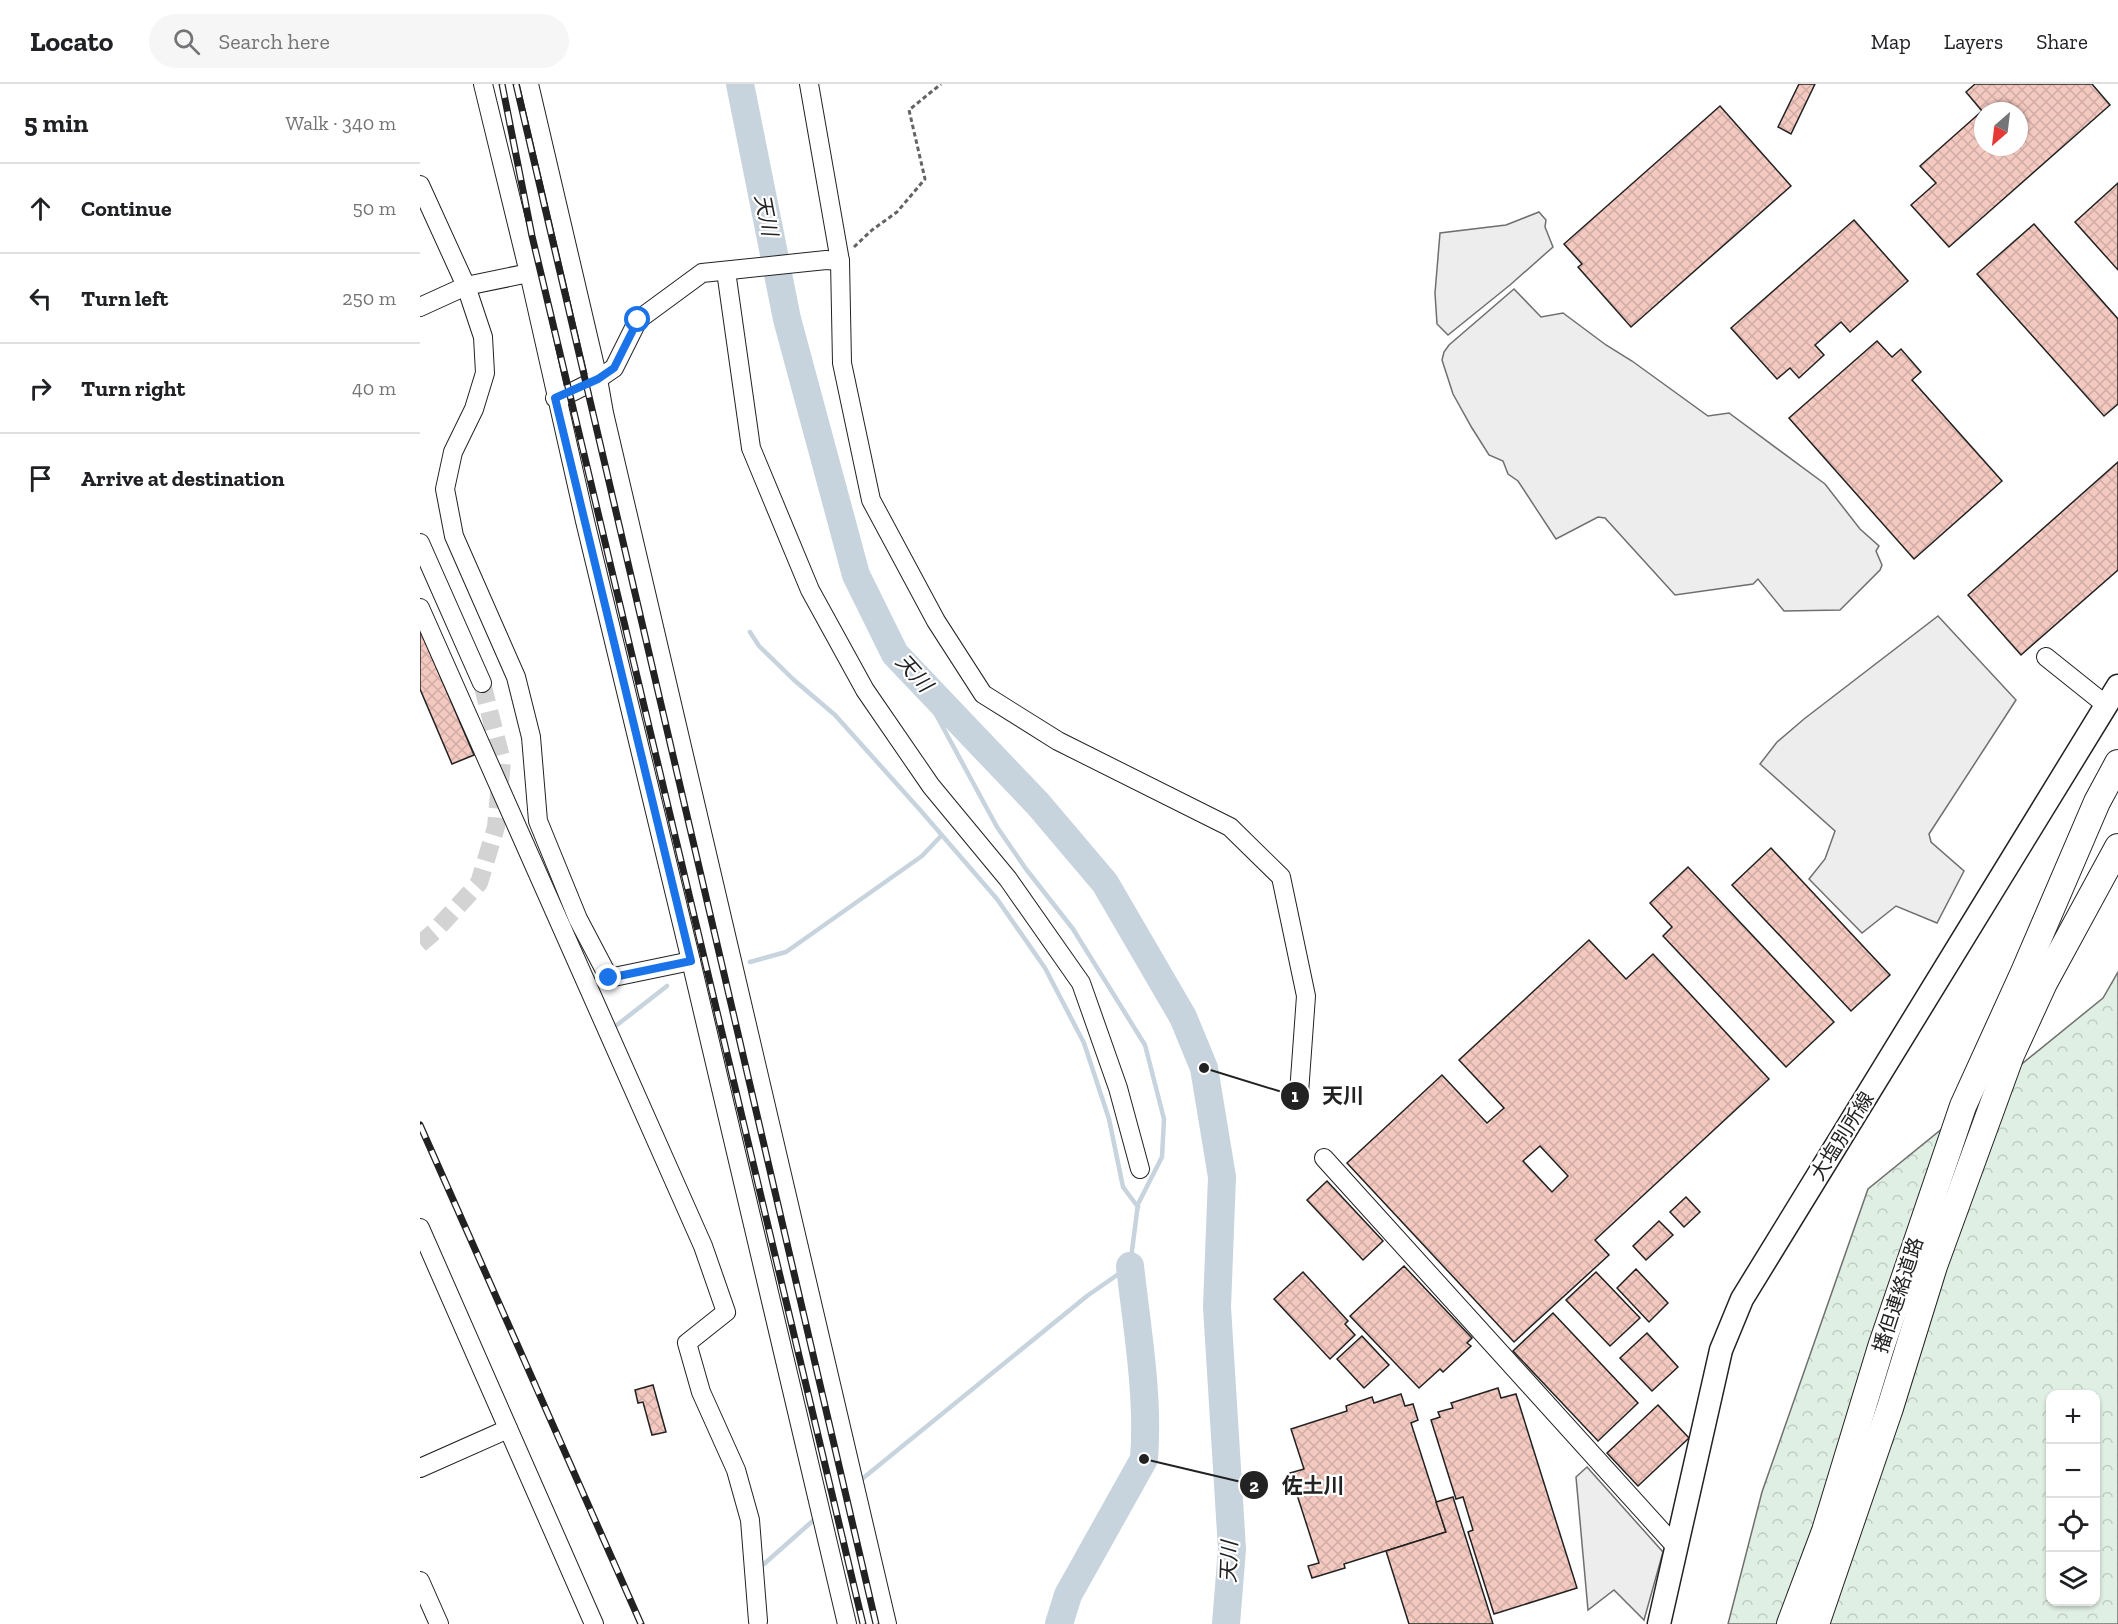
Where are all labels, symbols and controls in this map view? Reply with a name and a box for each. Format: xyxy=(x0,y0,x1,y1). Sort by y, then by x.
search box xyxy=(149,14,569,68)
text: Locato xyxy=(30,25,113,58)
icon: search xyxy=(170,25,203,58)
text: Search here xyxy=(218,28,330,55)
text: Map xyxy=(1871,29,1911,54)
text: Layers xyxy=(1944,29,2003,54)
text: Share xyxy=(2036,29,2088,54)
north arrow xyxy=(1974,102,2028,156)
text: 5 min xyxy=(24,107,88,139)
text: Walk · 340 m xyxy=(285,111,396,135)
icon: ahead xyxy=(24,192,57,225)
water label: 天川 xyxy=(750,192,783,240)
text: Continue xyxy=(81,195,172,222)
text: 50 m xyxy=(352,196,396,220)
icon: left xyxy=(24,282,57,315)
text: Turn left xyxy=(81,285,168,312)
text: 250 m xyxy=(342,286,396,310)
route start xyxy=(624,306,650,332)
icon: right xyxy=(24,372,57,405)
text: Turn right xyxy=(81,375,185,402)
text: 40 m xyxy=(352,376,396,400)
icon: arrive xyxy=(24,462,57,495)
text: Arrive at destination xyxy=(81,465,284,492)
water label: 天川 xyxy=(891,649,939,698)
route end xyxy=(595,964,621,990)
callout: 天川 xyxy=(1280,1076,1376,1115)
text: 天川 xyxy=(1322,1083,1364,1108)
text: 1 xyxy=(1291,1085,1299,1107)
street label: 大塩別所線 xyxy=(1805,1087,1879,1185)
street label: 播但連絡道路 xyxy=(1868,1234,1928,1356)
map controls xyxy=(2046,1390,2100,1606)
button: + xyxy=(2046,1390,2100,1444)
button: − xyxy=(2046,1444,2100,1498)
callout: 佐土川 xyxy=(1239,1466,1356,1505)
text: 佐土川 xyxy=(1282,1473,1345,1498)
text: 2 xyxy=(1249,1475,1259,1497)
button: locate xyxy=(2046,1498,2100,1552)
water label: 天川 xyxy=(1215,1539,1242,1583)
button: layers xyxy=(2046,1552,2100,1606)

